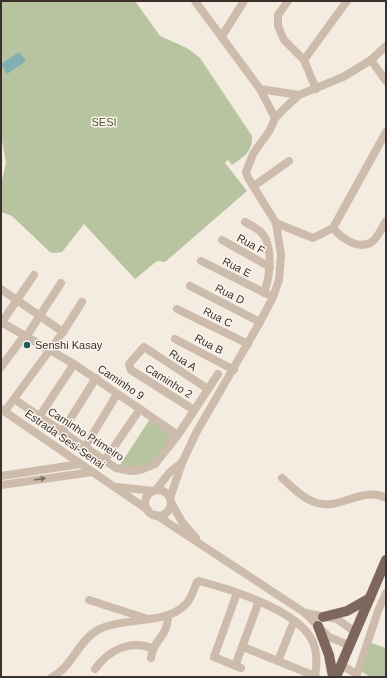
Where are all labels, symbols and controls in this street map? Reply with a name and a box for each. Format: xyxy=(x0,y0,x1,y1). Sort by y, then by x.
park label: SESI xyxy=(91,116,117,128)
street label: Rua F xyxy=(235,231,267,257)
street label: Rua E xyxy=(221,255,253,279)
street label: Rua D xyxy=(213,282,247,306)
street label: Rua C xyxy=(201,305,235,329)
street label: Rua B xyxy=(193,332,225,356)
place label: Senshi Kasay xyxy=(35,339,103,351)
marker: Senshi Kasay xyxy=(22,340,32,350)
street label: Rua A xyxy=(167,347,199,374)
street label: Caminho 9 xyxy=(96,362,146,402)
street label: Caminho 2 xyxy=(143,362,195,400)
street label: Caminho Primeiro xyxy=(46,405,126,463)
street label: Estrada Sesi-Senai xyxy=(23,407,107,471)
one-way arrow xyxy=(33,476,46,482)

